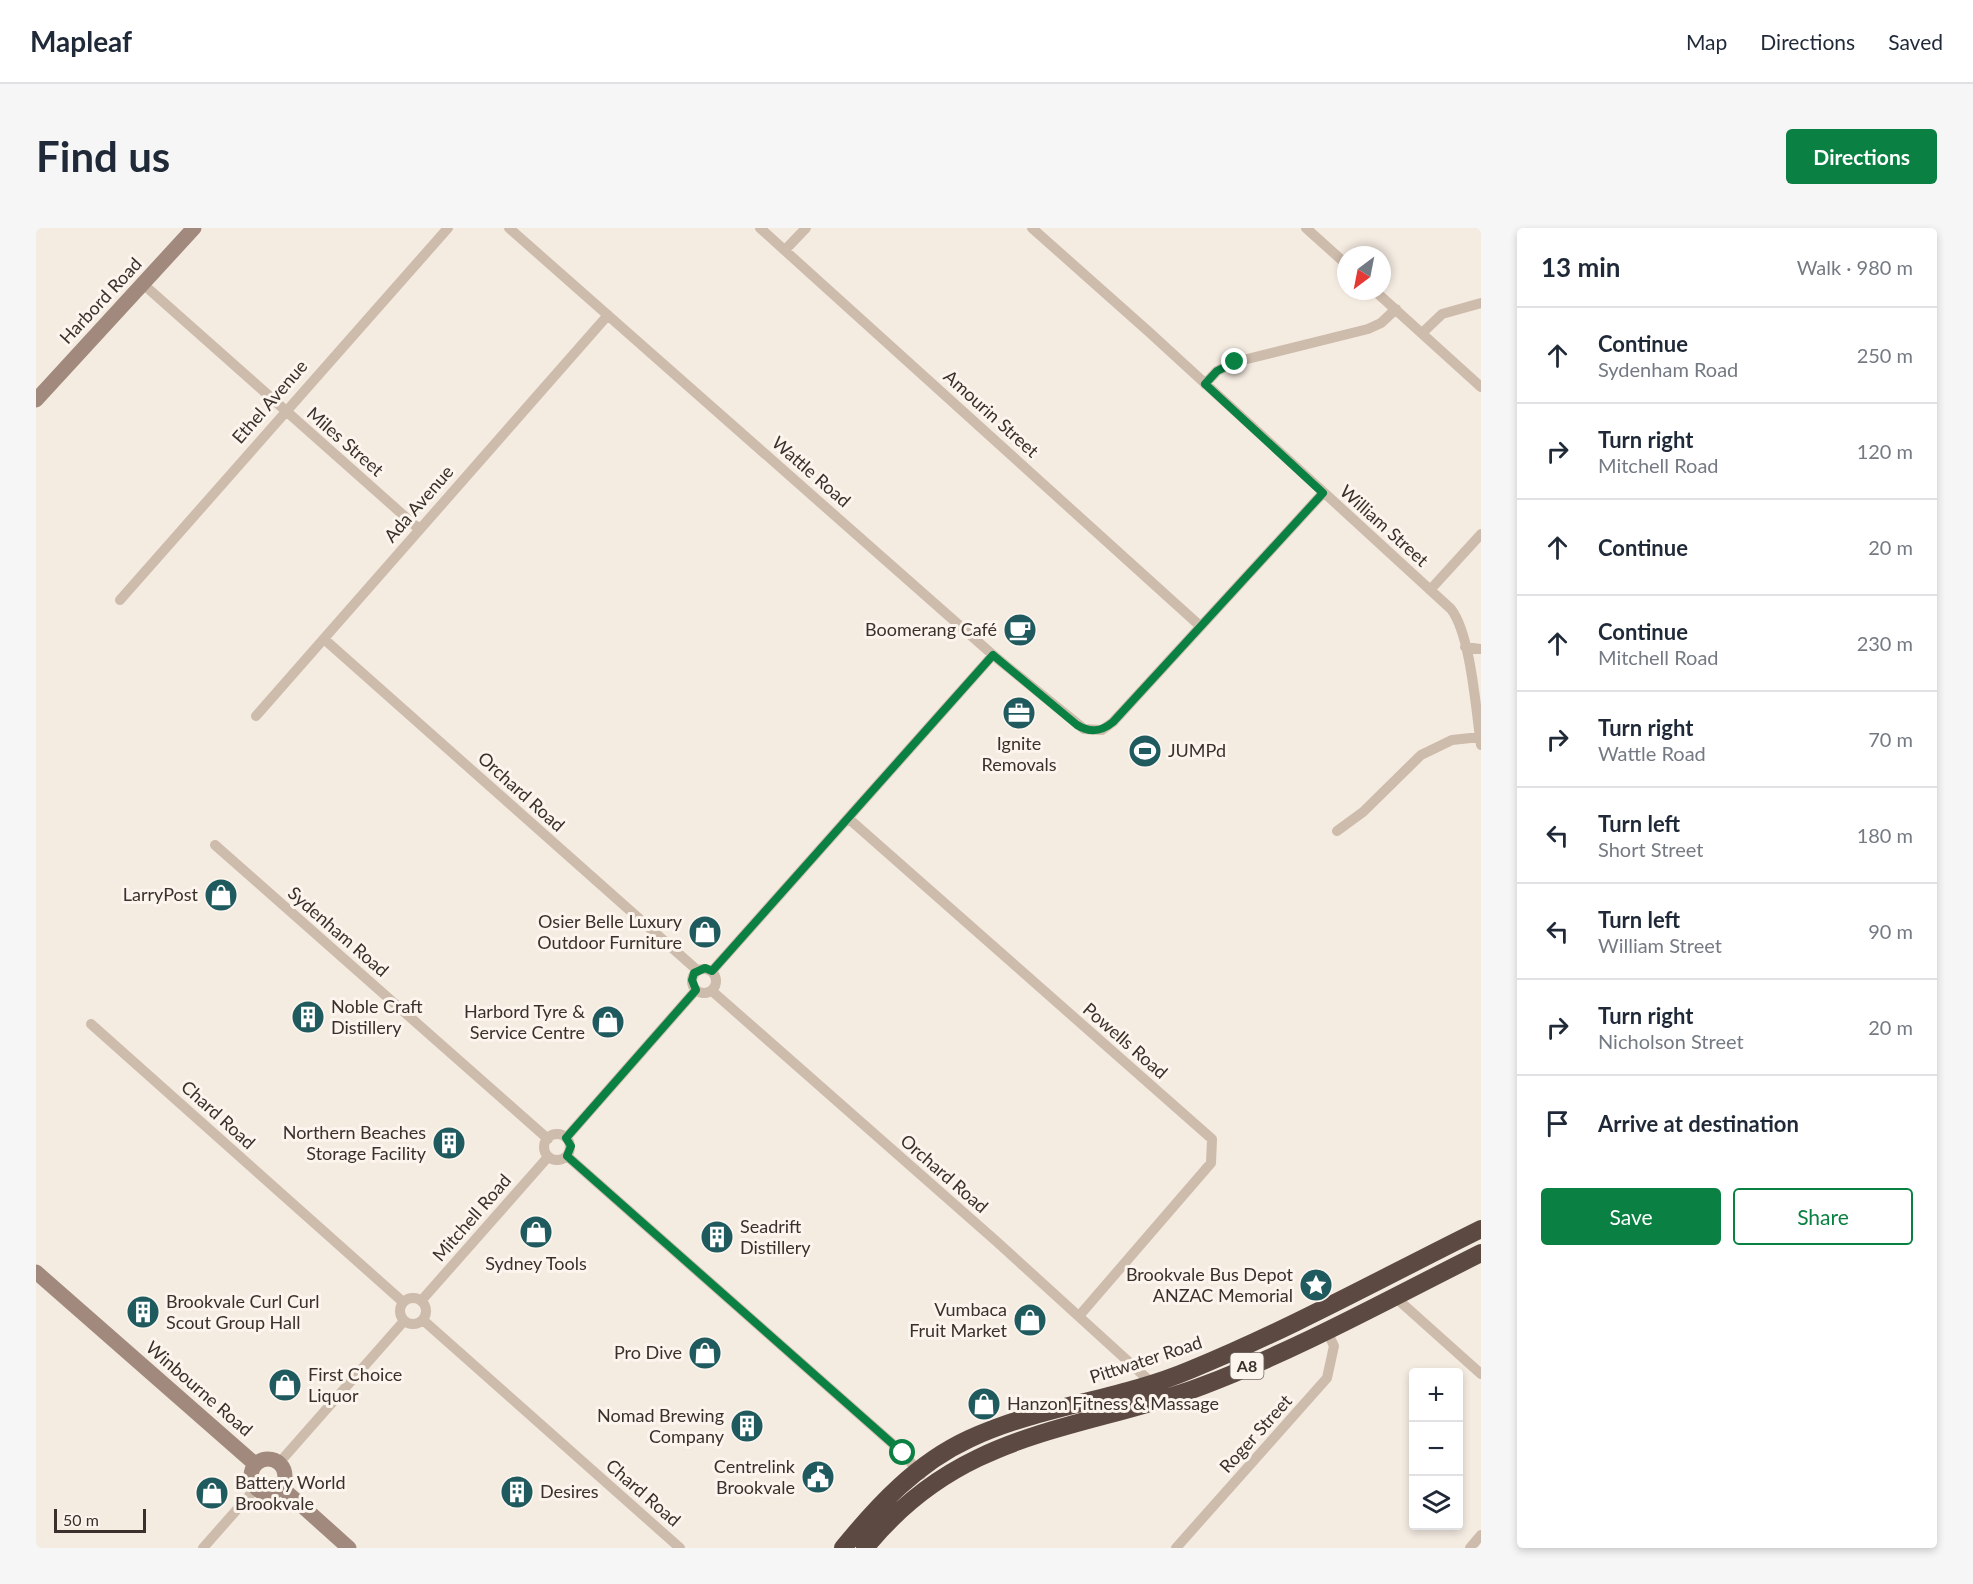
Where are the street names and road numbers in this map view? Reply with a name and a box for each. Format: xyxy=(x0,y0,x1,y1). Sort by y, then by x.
street label: Harbord Road xyxy=(55,253,146,348)
street label: Ethel Avenue xyxy=(227,355,312,448)
street label: Amourin Street xyxy=(940,365,1044,462)
street label: Miles Street xyxy=(303,402,389,481)
street label: Wattle Road xyxy=(768,431,855,511)
street label: Ada Avenue xyxy=(379,460,458,546)
street label: William Street xyxy=(1336,480,1434,571)
street label: Orchard Road xyxy=(474,747,569,836)
street label: Sydenham Road xyxy=(284,882,394,981)
street label: Powells Road xyxy=(1079,998,1172,1083)
street label: Chard Road xyxy=(177,1075,260,1153)
street label: Orchard Road xyxy=(896,1129,993,1217)
street label: Mitchell Road xyxy=(427,1169,515,1265)
street label: Pittwater Road xyxy=(1087,1331,1205,1388)
street label: Winbourne Road xyxy=(142,1336,257,1440)
road number: A8 xyxy=(1230,1353,1264,1379)
street label: Roger Street xyxy=(1214,1389,1297,1477)
street label: Chard Road xyxy=(602,1454,686,1531)

